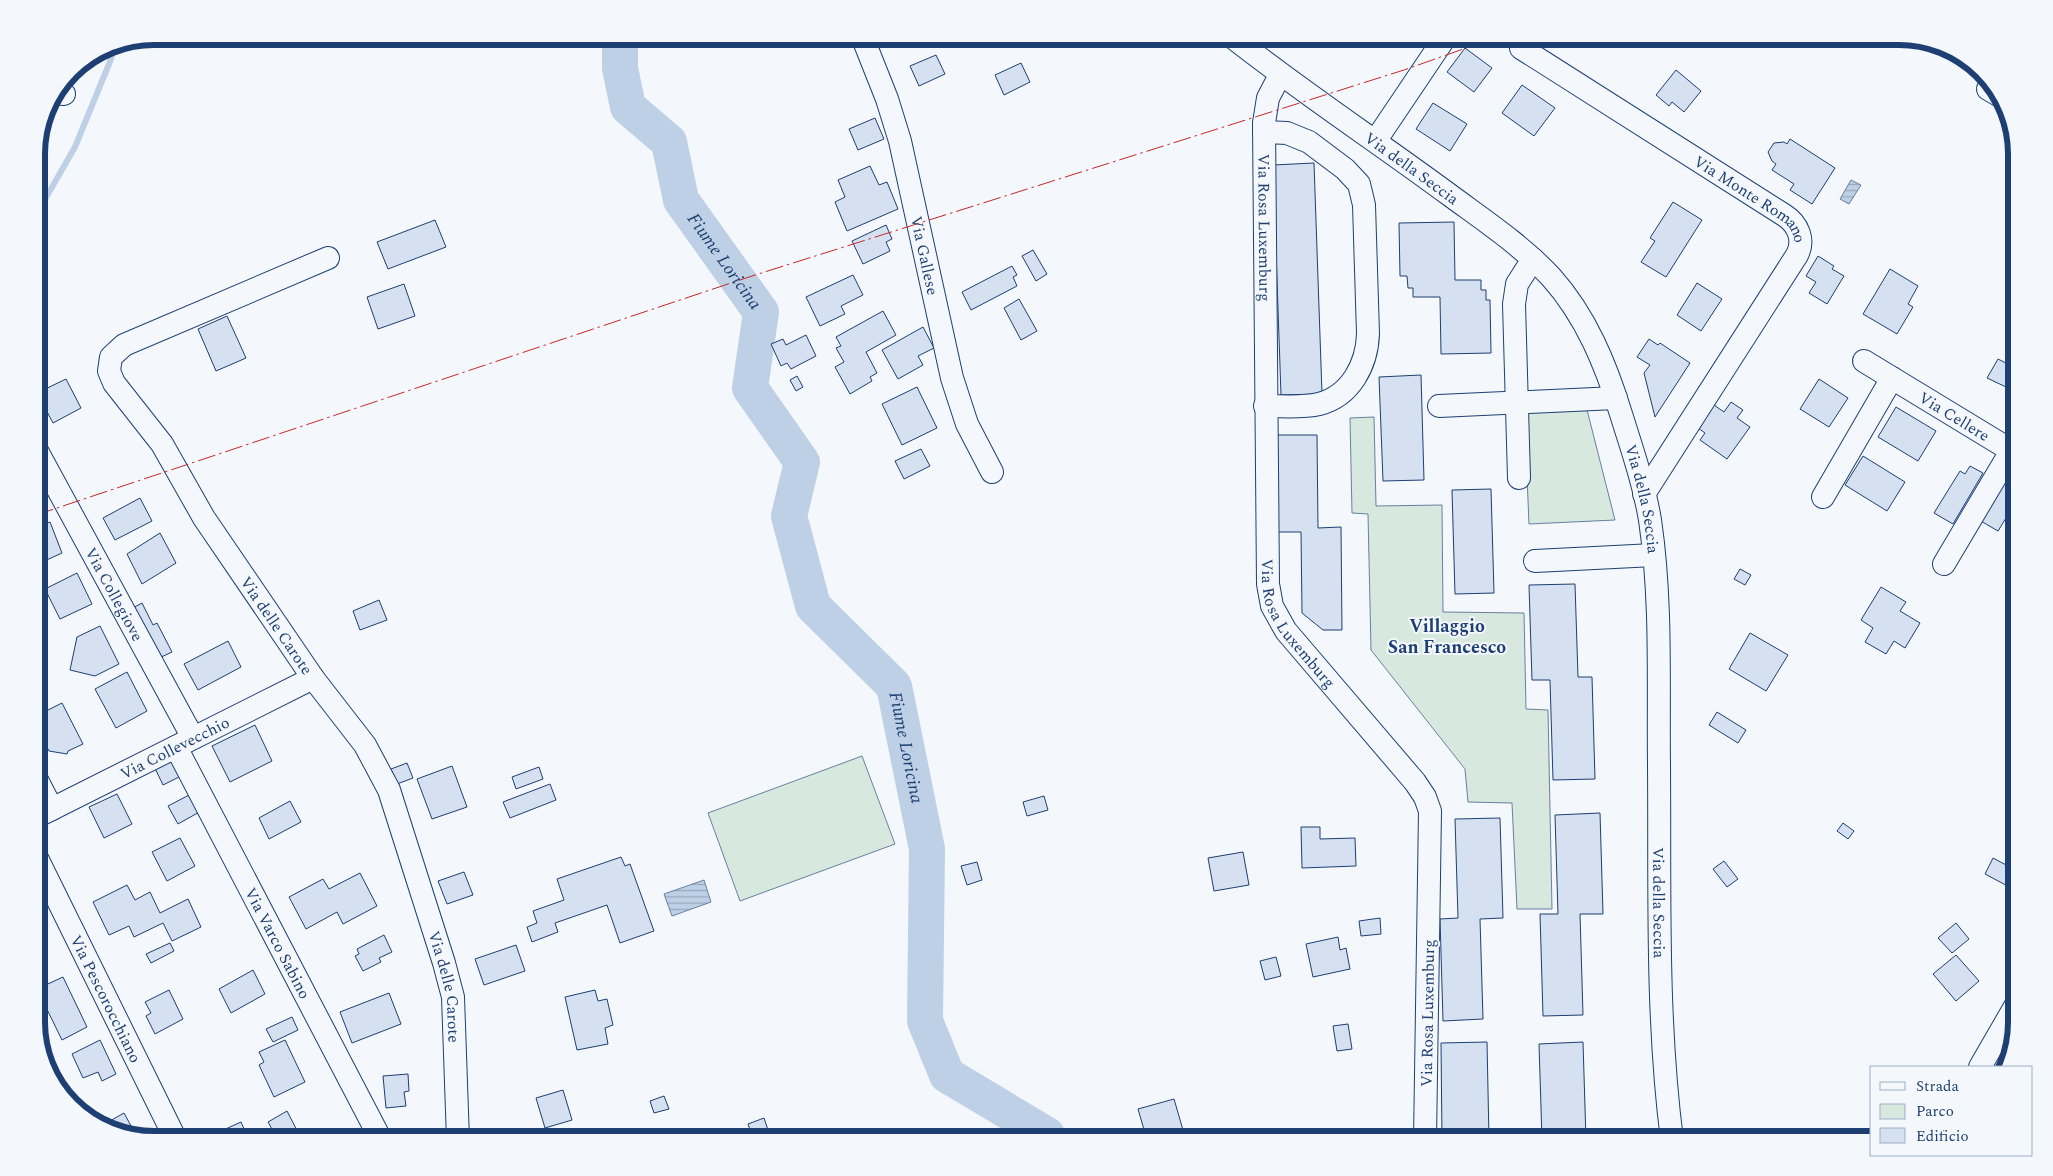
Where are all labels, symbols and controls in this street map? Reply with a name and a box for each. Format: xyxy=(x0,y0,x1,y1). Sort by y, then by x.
street label: Via della Seccia xyxy=(1359,126,1464,211)
street label: Via Monte Romano xyxy=(1689,150,1812,244)
street label: Via Rosa Luxemburg xyxy=(1251,154,1277,302)
water label: Fiume Loricina xyxy=(680,207,768,315)
street label: Via Gallese xyxy=(904,214,945,298)
street label: Via Cellere xyxy=(1914,386,1994,448)
street label: Via della Seccia xyxy=(1618,442,1665,555)
street label: Via Collegiove xyxy=(79,543,149,646)
street label: Via Rosa Luxemburg xyxy=(1255,559,1341,694)
street label: Via delle Carote xyxy=(234,572,318,680)
district label: Villaggio San Francesco xyxy=(1388,613,1506,661)
water label: Fiume Loricina xyxy=(881,689,930,806)
street label: Via Collevecchio xyxy=(116,711,234,786)
street label: Via della Seccia xyxy=(1646,847,1671,959)
street label: Via Varco Sabino xyxy=(238,883,316,1003)
street label: Via delle Carote xyxy=(421,928,466,1043)
street label: Via Pescorocchiano xyxy=(64,931,147,1067)
street label: Via Rosa Luxemburg xyxy=(1415,939,1441,1087)
legend xyxy=(1870,1066,2033,1156)
text: Strada xyxy=(1916,1075,1959,1098)
text: Parco xyxy=(1916,1100,1954,1123)
text: Edificio xyxy=(1916,1125,1969,1148)

